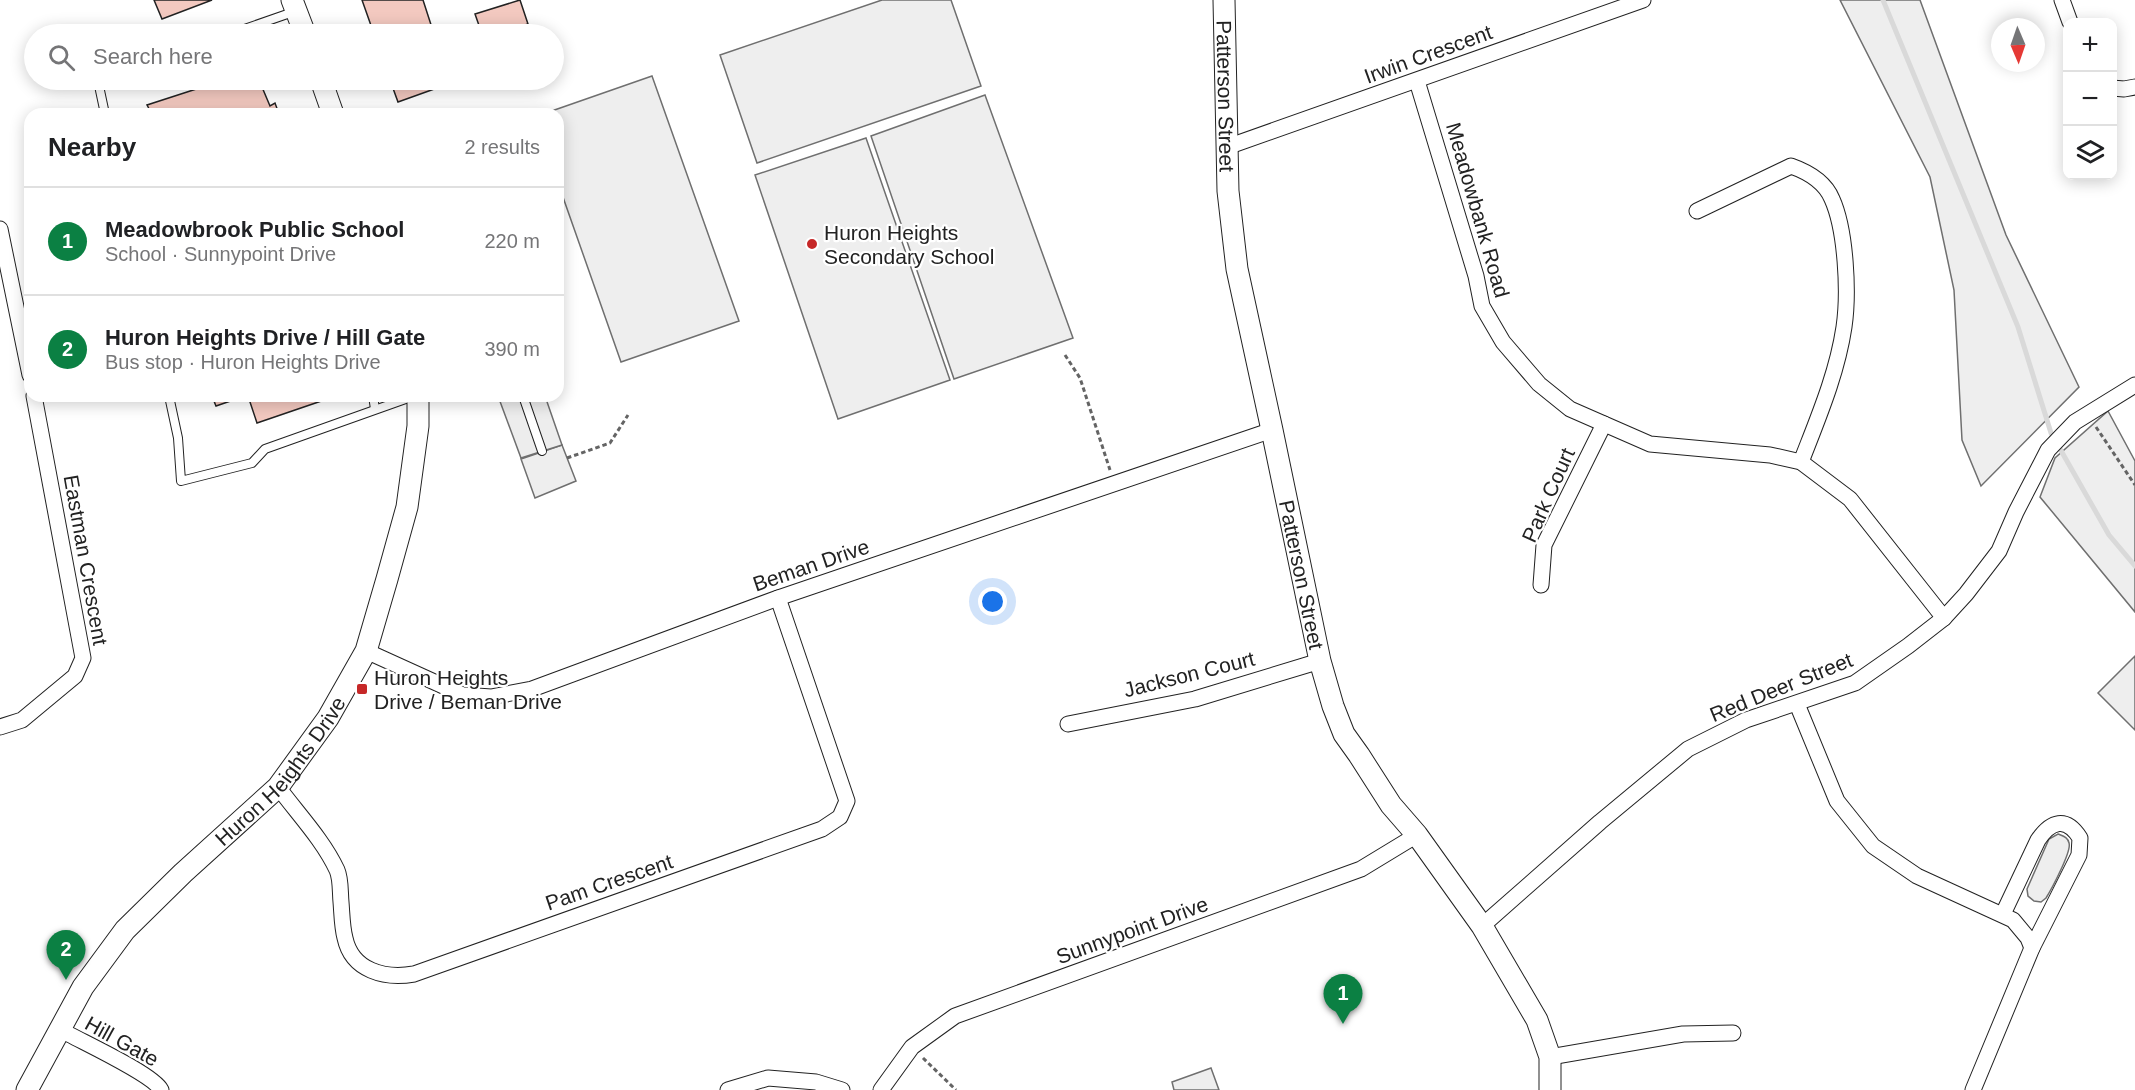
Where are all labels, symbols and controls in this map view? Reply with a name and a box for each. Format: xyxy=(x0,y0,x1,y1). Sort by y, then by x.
north arrow xyxy=(1991,18,2045,72)
map controls xyxy=(2063,18,2117,180)
button: + xyxy=(2063,18,2117,72)
street label: Patterson Street xyxy=(1213,20,1239,172)
street label: Irwin Crescent xyxy=(1361,20,1495,88)
search box xyxy=(24,24,564,90)
icon: search xyxy=(45,41,78,74)
text: Search here xyxy=(93,44,213,69)
button: − xyxy=(2063,72,2117,126)
street label: Meadowbank Road xyxy=(1442,120,1514,300)
button: layers xyxy=(2063,126,2117,180)
text: Nearby xyxy=(48,132,136,162)
text: 2 results xyxy=(464,136,540,158)
text: Meadowbrook Public School xyxy=(105,217,404,242)
place label: Huron Heights Secondary School xyxy=(824,221,994,268)
text: 1 xyxy=(62,230,73,252)
text: 220 m xyxy=(484,230,540,252)
marker: Huron Heights Secondary School xyxy=(805,237,819,251)
text: School · Sunnypoint Drive xyxy=(105,243,336,265)
text: Huron Heights Drive / Hill Gate xyxy=(105,325,425,350)
text: 2 xyxy=(62,338,73,360)
text: 390 m xyxy=(484,338,540,360)
text: Bus stop · Huron Heights Drive xyxy=(105,351,381,373)
street label: Park Court xyxy=(1517,444,1579,546)
street label: Eastman Crescent xyxy=(60,473,112,647)
street label: Patterson Street xyxy=(1275,498,1329,651)
street label: Beman Drive xyxy=(750,534,872,596)
your location xyxy=(978,587,1007,616)
street label: Jackson Court xyxy=(1121,647,1257,701)
street label: Red Deer Street xyxy=(1706,648,1856,726)
place label: Huron Heights Drive / Beman Drive xyxy=(374,666,562,713)
marker: Huron Heights Drive / Beman Drive xyxy=(355,682,369,696)
street label: Huron Heights Drive xyxy=(210,692,349,850)
street label: Pam Crescent xyxy=(542,849,676,915)
street label: Sunnypoint Drive xyxy=(1053,892,1211,968)
pin: 2 xyxy=(46,930,86,980)
pin: 1 xyxy=(1324,974,1362,1024)
street label: Hill Gate xyxy=(81,1011,163,1071)

